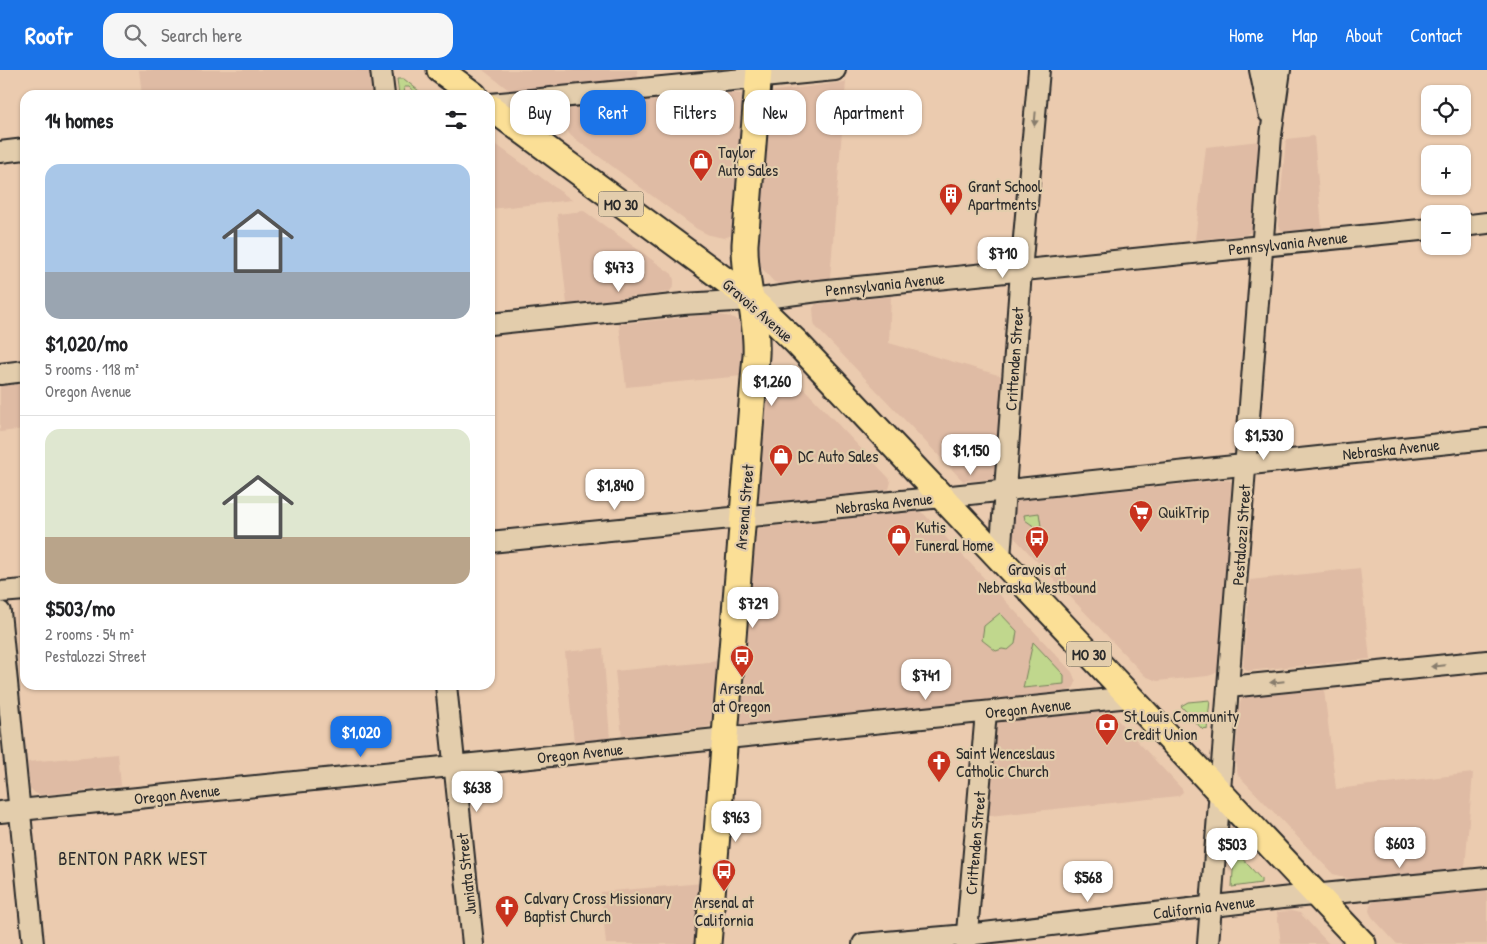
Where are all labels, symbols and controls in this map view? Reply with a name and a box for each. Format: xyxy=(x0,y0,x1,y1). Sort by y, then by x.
search box xyxy=(103,13,453,58)
text: Roofr xyxy=(25,19,73,51)
icon: search xyxy=(121,21,149,49)
text: Search here xyxy=(161,22,242,48)
text: Home xyxy=(1229,23,1264,48)
text: Map xyxy=(1292,23,1317,48)
text: About xyxy=(1345,23,1382,48)
text: Contact xyxy=(1410,23,1462,48)
map controls xyxy=(1421,85,1471,255)
button: locate xyxy=(1421,85,1471,135)
chip: Buy xyxy=(510,90,570,135)
chip: Rent xyxy=(580,90,646,135)
chip: Filters xyxy=(656,90,734,135)
chip: New xyxy=(744,90,806,135)
chip: Apartment xyxy=(816,90,922,135)
text: 14 homes xyxy=(45,106,113,135)
icon: filters xyxy=(442,106,470,134)
one-way arrow xyxy=(1031,111,1039,127)
place label: Taylor Auto Sales xyxy=(718,141,778,181)
button: + xyxy=(1421,145,1471,195)
shop icon: Taylor Auto Sales xyxy=(688,148,714,182)
place label: Grant School Apartments xyxy=(968,175,1043,215)
building icon: Grant School Apartments xyxy=(938,182,964,216)
road number: MO 30 xyxy=(598,192,644,216)
icon: home xyxy=(213,196,303,286)
button: − xyxy=(1421,205,1471,255)
street label: Pennsylvania Avenue xyxy=(1227,226,1349,260)
pin: $710 xyxy=(973,236,1033,279)
text: $710 xyxy=(988,242,1018,264)
pin: $473 xyxy=(589,250,649,293)
text: $473 xyxy=(604,256,634,278)
street label: Pennsylvania Avenue xyxy=(824,267,946,301)
street label: Gravois Avenue xyxy=(718,273,799,347)
street label: Crittenden Street xyxy=(999,306,1029,412)
text: $1,020/mo xyxy=(45,329,128,358)
text: 5 rooms · 118 m² xyxy=(45,358,139,380)
pin: $1,260 xyxy=(731,364,813,407)
text: $1,260 xyxy=(753,370,791,392)
text: Oregon Avenue xyxy=(45,380,131,402)
pin: $1,530 xyxy=(1223,418,1305,461)
text: $1,530 xyxy=(1245,424,1283,446)
street label: Nebraska Avenue xyxy=(1341,433,1441,465)
pin: $1,150 xyxy=(930,434,1012,476)
text: $1,150 xyxy=(953,439,989,461)
shop icon: DC Auto Sales xyxy=(768,443,794,477)
place label: DC Auto Sales xyxy=(798,445,878,467)
icon: home xyxy=(213,462,303,552)
street label: Arsenal Street xyxy=(729,463,759,550)
pin: $1,840 xyxy=(574,468,656,511)
text: $1,840 xyxy=(596,474,634,496)
street label: Pestalozzi Street xyxy=(1227,483,1256,586)
street label: Nebraska Avenue xyxy=(834,487,934,519)
supermarket icon: QuikTrip xyxy=(1128,499,1154,533)
place label: QuikTrip xyxy=(1158,501,1209,523)
place label: Kutis Funeral Home xyxy=(915,516,994,556)
shop icon: Kutis Funeral Home xyxy=(886,523,912,557)
bus stop icon: Gravois at Nebraska Westbound xyxy=(1024,525,1050,559)
place label: Gravois at Nebraska Westbound xyxy=(978,558,1096,598)
pin: $729 xyxy=(723,586,783,629)
text: $729 xyxy=(738,592,768,614)
text: $503/mo xyxy=(45,594,115,623)
text: 2 rooms · 54 m² xyxy=(45,623,134,645)
road number: MO 30 xyxy=(1066,642,1112,666)
bus stop icon: Arsenal at Oregon xyxy=(729,644,755,678)
text: Pestalozzi Street xyxy=(45,645,146,667)
pin: $741 xyxy=(896,658,956,701)
one-way arrow xyxy=(1430,662,1446,670)
text: $741 xyxy=(912,664,940,686)
place label: Arsenal at Oregon xyxy=(713,677,771,717)
one-way arrow xyxy=(1268,678,1284,686)
street label: Oregon Avenue xyxy=(984,692,1073,723)
place label: St Louis Community Credit Union xyxy=(1124,705,1239,745)
bank icon: St Louis Community Credit Union xyxy=(1094,712,1120,746)
pin: $1,020 xyxy=(320,716,402,758)
text: $1,020 xyxy=(342,721,380,743)
street label: Oregon Avenue xyxy=(536,737,625,768)
place label: Saint Wenceslaus Catholic Church xyxy=(956,742,1055,782)
church icon: Saint Wenceslaus Catholic Church xyxy=(926,749,952,783)
pin: $638 xyxy=(447,770,507,813)
text: $638 xyxy=(463,776,491,798)
street label: Oregon Avenue xyxy=(133,778,222,809)
street label: Crittenden Street xyxy=(960,790,991,896)
pin: $963 xyxy=(706,800,766,843)
text: $963 xyxy=(722,806,750,828)
pin: $603 xyxy=(1370,826,1430,869)
pin: $503 xyxy=(1202,828,1262,870)
street label: Juniata Street xyxy=(451,832,481,916)
text: $603 xyxy=(1386,832,1414,854)
text: $503 xyxy=(1217,833,1247,855)
district label: BENTON PARK WEST xyxy=(58,846,208,871)
bus stop icon: Arsenal at California xyxy=(711,858,737,892)
pin: $568 xyxy=(1058,860,1118,903)
text: $568 xyxy=(1074,866,1102,888)
place label: Calvary Cross Missionary Baptist Church xyxy=(524,887,672,927)
street label: California Avenue xyxy=(1152,890,1257,924)
place label: Arsenal at California xyxy=(694,891,754,931)
church icon: Calvary Cross Missionary Baptist Church xyxy=(494,894,520,928)

